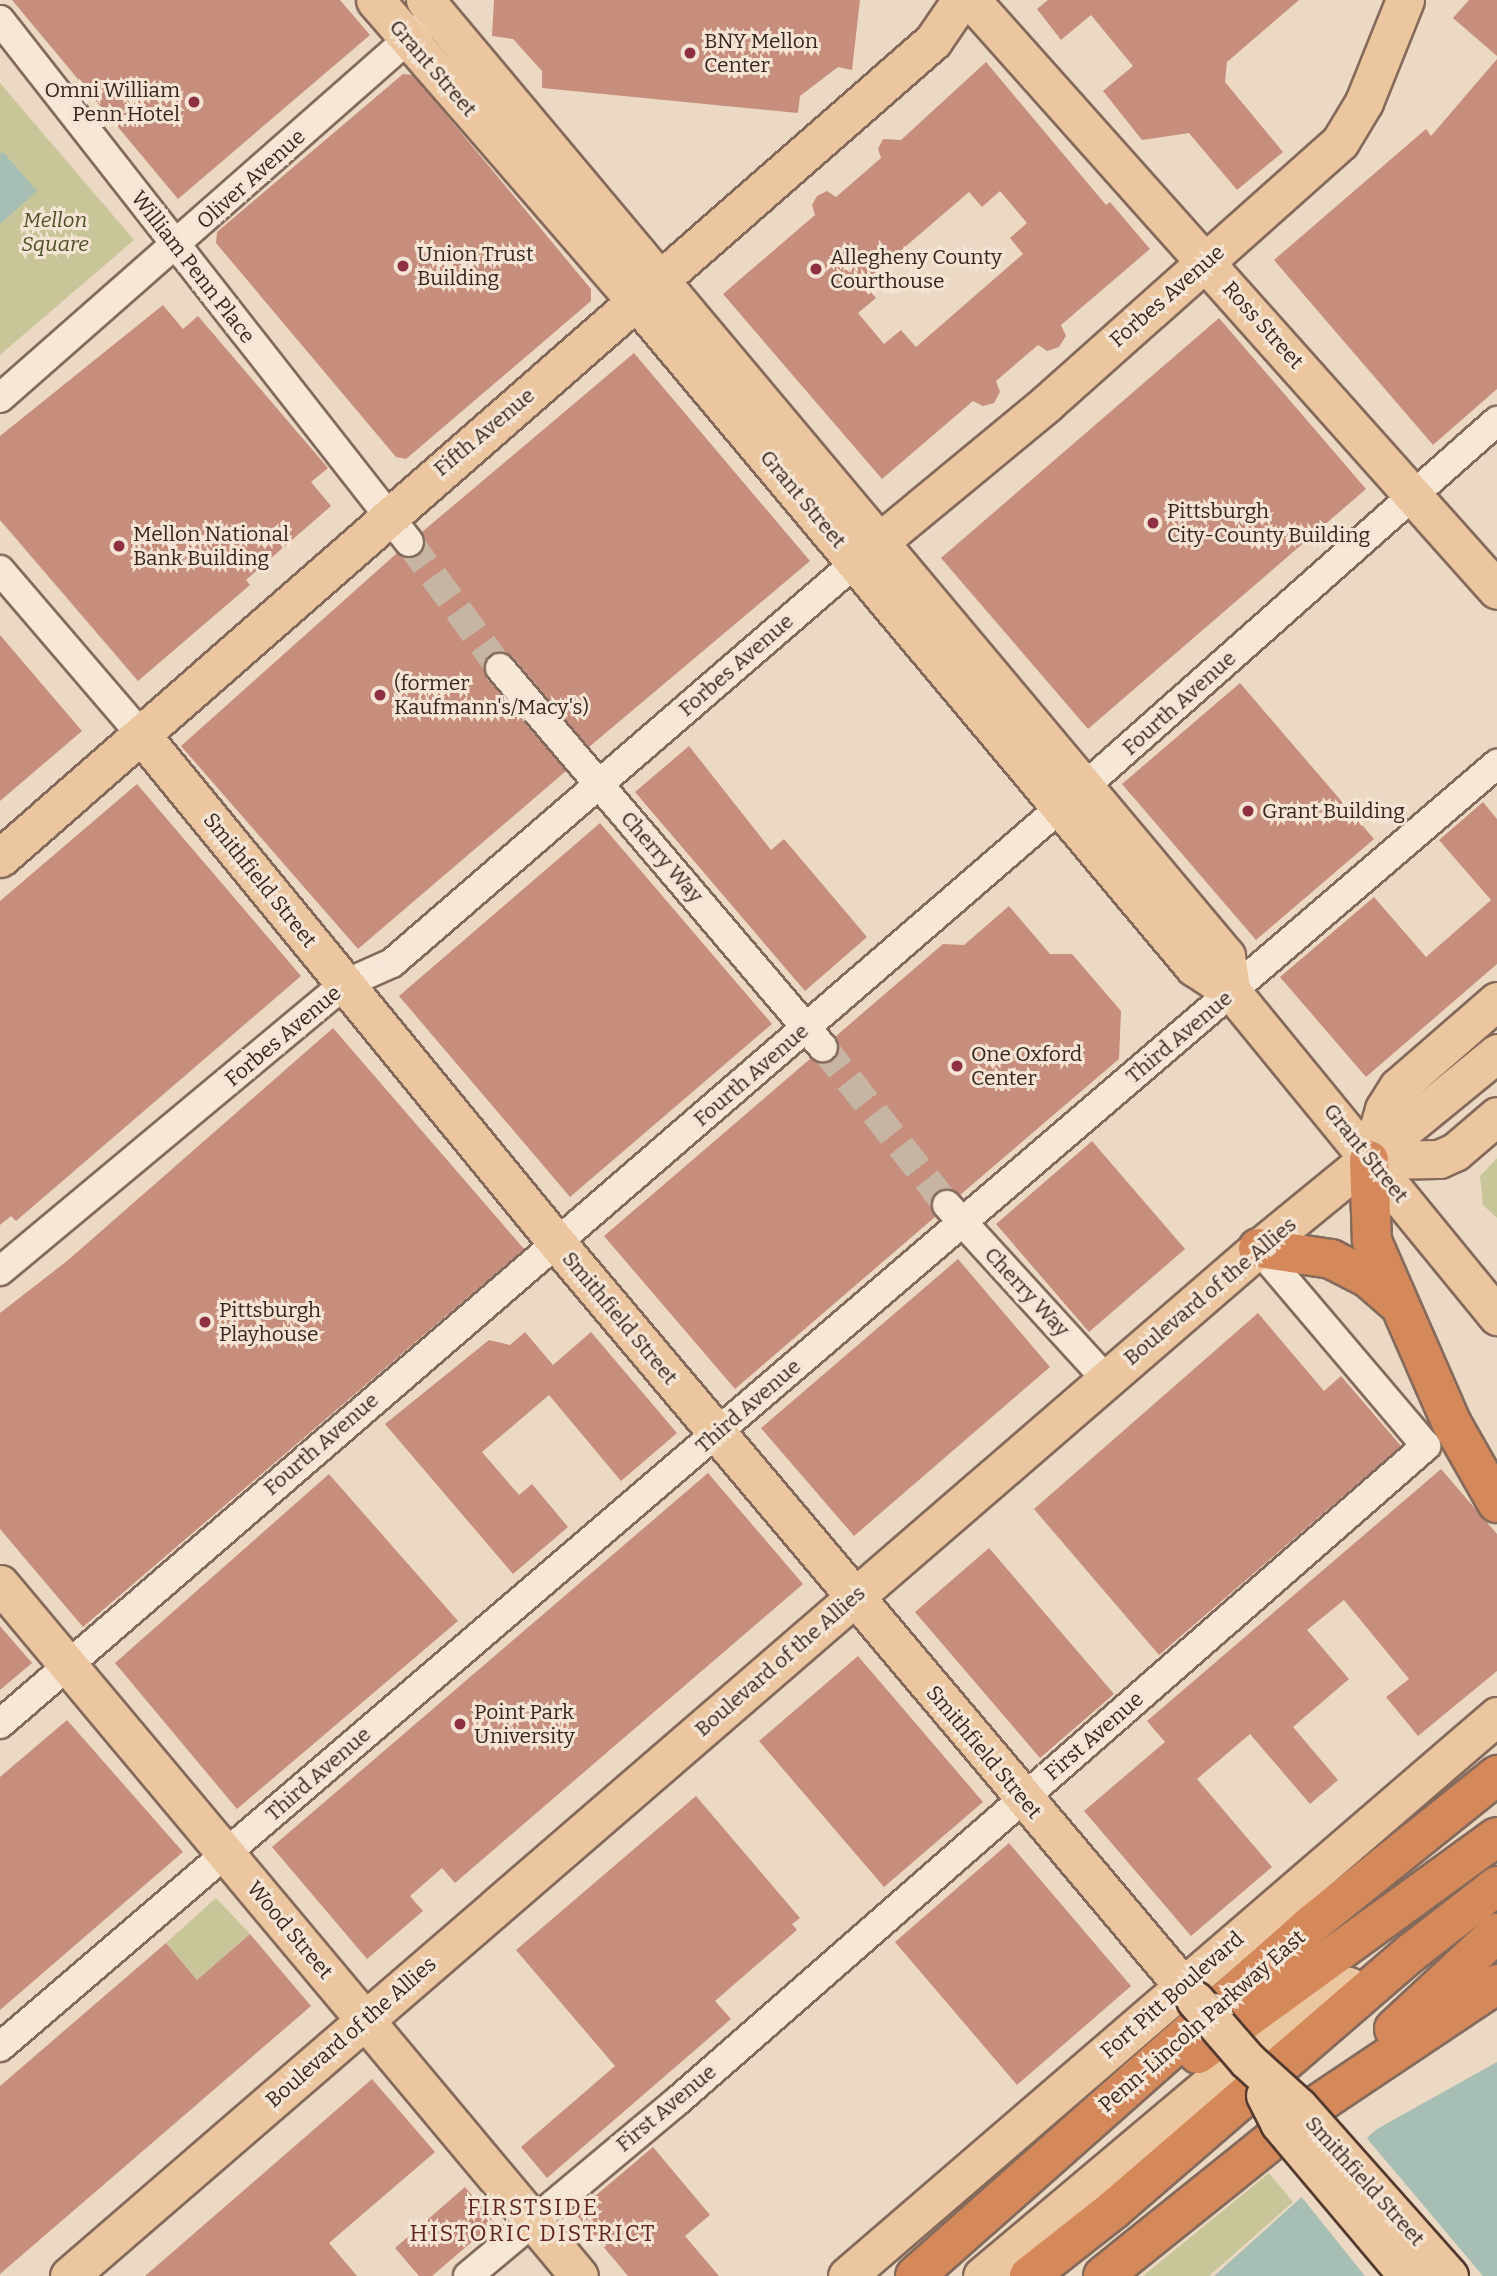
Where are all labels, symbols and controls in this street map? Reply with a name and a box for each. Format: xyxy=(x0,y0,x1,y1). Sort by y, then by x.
street label: Grant Street xyxy=(384,14,482,122)
place label: BNY Mellon Center xyxy=(704,28,818,78)
marker: BNY Mellon Center xyxy=(682,45,698,61)
place label: Omni William Penn Hotel xyxy=(45,77,180,127)
marker: Omni William Penn Hotel xyxy=(186,94,202,110)
street label: Oliver Avenue xyxy=(192,124,310,234)
street label: William Penn Place xyxy=(126,186,260,348)
park label: Mellon Square xyxy=(21,207,89,257)
street label: Forbes Avenue xyxy=(1105,239,1229,353)
place label: Union Trust Building xyxy=(417,241,533,291)
place label: Allegheny County Courthouse xyxy=(830,244,1002,294)
marker: Union Trust Building xyxy=(395,258,411,274)
marker: Allegheny County Courthouse xyxy=(808,261,824,277)
street label: Ross Street xyxy=(1217,276,1309,374)
street label: Fifth Avenue xyxy=(429,383,539,481)
street label: Grant Street xyxy=(755,445,851,553)
place label: Pittsburgh City-County Building xyxy=(1167,498,1370,548)
marker: Pittsburgh City-County Building xyxy=(1145,515,1161,531)
place label: Mellon National Bank Building xyxy=(133,521,289,571)
marker: Mellon National Bank Building xyxy=(111,538,127,554)
street label: Forbes Avenue xyxy=(674,608,798,722)
street label: Fourth Avenue xyxy=(1117,646,1241,760)
place label: (former Kaufmann's/Macy's) xyxy=(394,670,589,720)
marker: (former Kaufmann's/Macy's) xyxy=(372,687,388,703)
place label: Grant Building xyxy=(1262,798,1405,824)
marker: Grant Building xyxy=(1240,803,1256,819)
street label: Cherry Way xyxy=(615,806,709,908)
street label: Smithfield Street xyxy=(198,808,322,952)
street label: Forbes Avenue xyxy=(220,980,346,1092)
street label: Third Avenue xyxy=(1121,985,1237,1089)
street label: Fourth Avenue xyxy=(689,1018,813,1132)
place label: One Oxford Center xyxy=(971,1041,1082,1091)
marker: One Oxford Center xyxy=(949,1058,965,1074)
street label: Grant Street xyxy=(1318,1098,1414,1208)
street label: Boulevard of the Allies xyxy=(1119,1212,1301,1370)
street label: Cherry Way xyxy=(979,1242,1075,1342)
street label: Smithfield Street xyxy=(557,1246,683,1390)
place label: Pittsburgh Playhouse xyxy=(219,1297,321,1347)
marker: Pittsburgh Playhouse xyxy=(197,1314,213,1330)
street label: Third Avenue xyxy=(690,1354,806,1458)
street label: Fourth Avenue xyxy=(259,1387,383,1501)
street label: Boulevard of the Allies xyxy=(690,1580,870,1742)
street label: Smithfield Street xyxy=(921,1680,1047,1824)
street label: First Avenue xyxy=(1040,1686,1148,1786)
place label: Point Park University xyxy=(474,1699,575,1749)
marker: Point Park University xyxy=(452,1716,468,1732)
street label: Third Avenue xyxy=(260,1722,376,1826)
street label: Wood Street xyxy=(242,1876,338,1984)
street label: Penn-Lincoln Parkway East xyxy=(1094,1925,1310,2117)
street label: Fort Pitt Boulevard xyxy=(1095,1926,1249,2064)
street label: Boulevard of the Allies xyxy=(261,1951,441,2113)
street label: First Avenue xyxy=(611,2059,721,2157)
street label: Smithfield Street xyxy=(1300,2111,1430,2251)
district label: FIRSTSIDE HISTORIC DISTRICT xyxy=(412,2193,654,2247)

